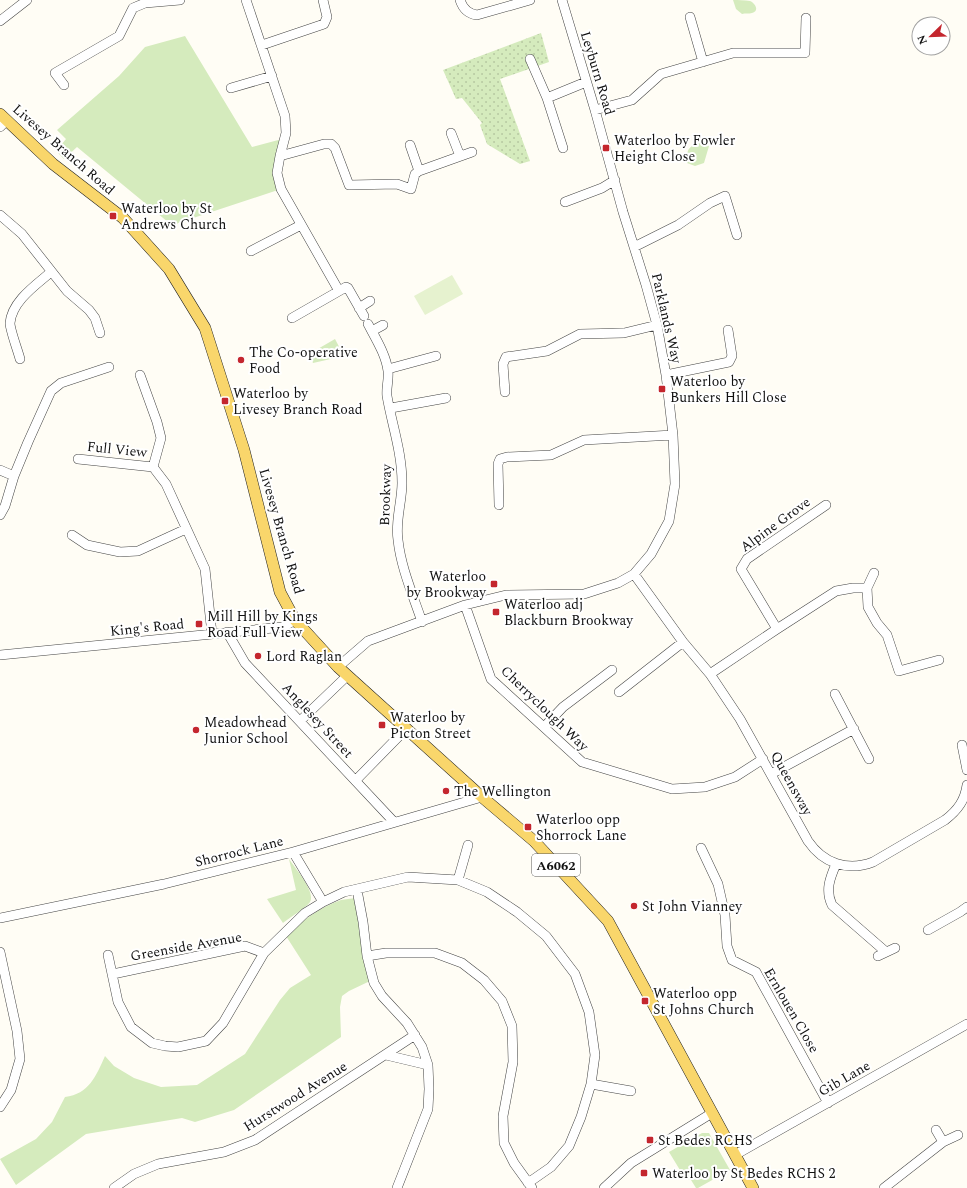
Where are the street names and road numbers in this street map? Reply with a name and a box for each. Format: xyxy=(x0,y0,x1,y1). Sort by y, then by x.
street label: Leyburn Road xyxy=(575,29,620,118)
street label: Livesey Branch Road xyxy=(8,99,120,200)
street label: Parklands Way xyxy=(646,271,687,367)
street label: Full View xyxy=(86,436,148,463)
street label: Brookway xyxy=(374,462,397,526)
street label: Livesey Branch Road xyxy=(254,466,310,596)
street label: Alpine Grove xyxy=(736,492,815,557)
street label: King's Road xyxy=(109,613,185,642)
street label: Cherryclough Way xyxy=(496,661,594,757)
street label: Anglesey Street xyxy=(277,678,358,763)
street label: Queensway xyxy=(765,747,819,820)
street label: Shorrock Lane xyxy=(193,830,286,873)
road number: A6062 xyxy=(532,854,580,876)
street label: Greenside Avenue xyxy=(129,926,244,967)
street label: Ernlouen Close xyxy=(759,964,825,1057)
street label: Gib Lane xyxy=(814,1055,874,1102)
street label: Hurstwood Avenue xyxy=(239,1056,351,1137)

